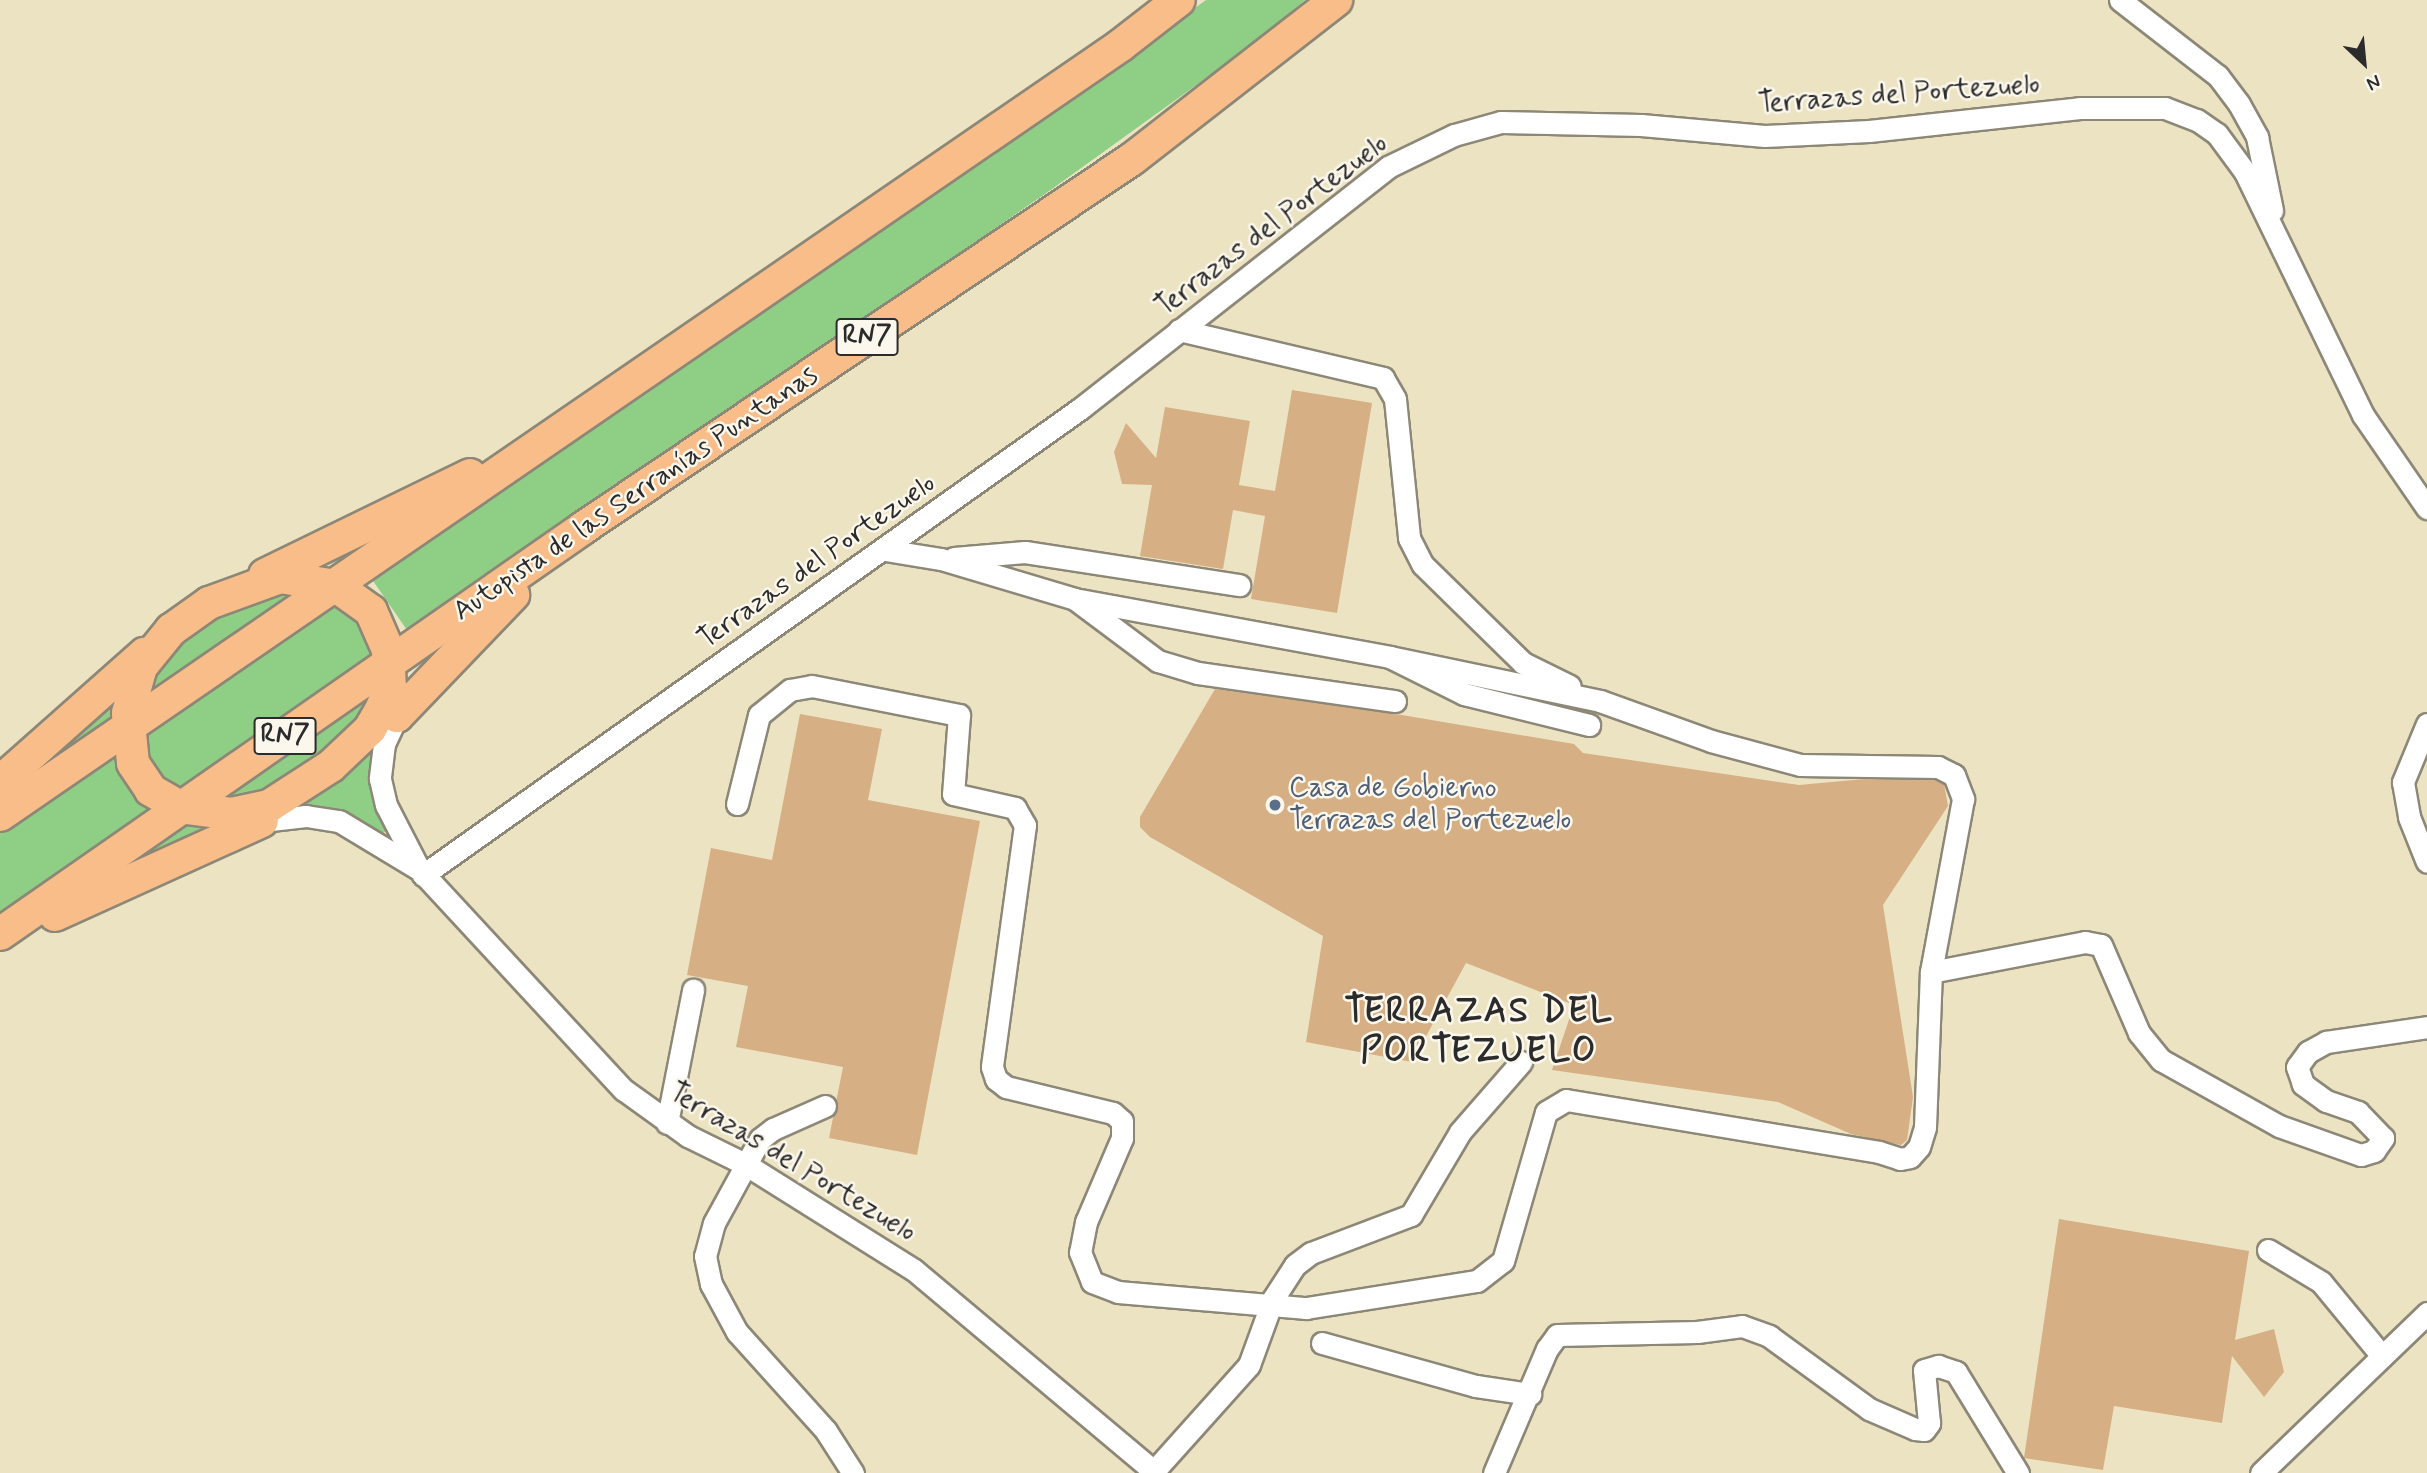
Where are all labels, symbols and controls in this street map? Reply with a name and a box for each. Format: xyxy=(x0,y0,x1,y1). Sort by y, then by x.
north arrow xyxy=(2329,28,2399,98)
text: N xyxy=(2362,68,2385,96)
street label: Terrazas del Portezuelo xyxy=(1759,69,2039,121)
street label: Terrazas del Portezuelo xyxy=(1151,129,1393,323)
road number: RN7 xyxy=(836,314,898,360)
street label: Autopista de las Serranías Puntanas xyxy=(450,361,822,627)
street label: Terrazas del Portezuelo xyxy=(693,468,941,656)
road number: RN7 xyxy=(254,714,316,758)
place label: Casa de Gobierno Terrazas del Portezuelo xyxy=(1289,772,1567,838)
marker: Casa de Gobierno Terrazas del Portezuelo xyxy=(1267,797,1283,813)
district label: TERRAZAS DEL PORTEZUELO xyxy=(1347,990,1611,1072)
street label: Terrazas del Portezuelo xyxy=(664,1077,920,1249)

